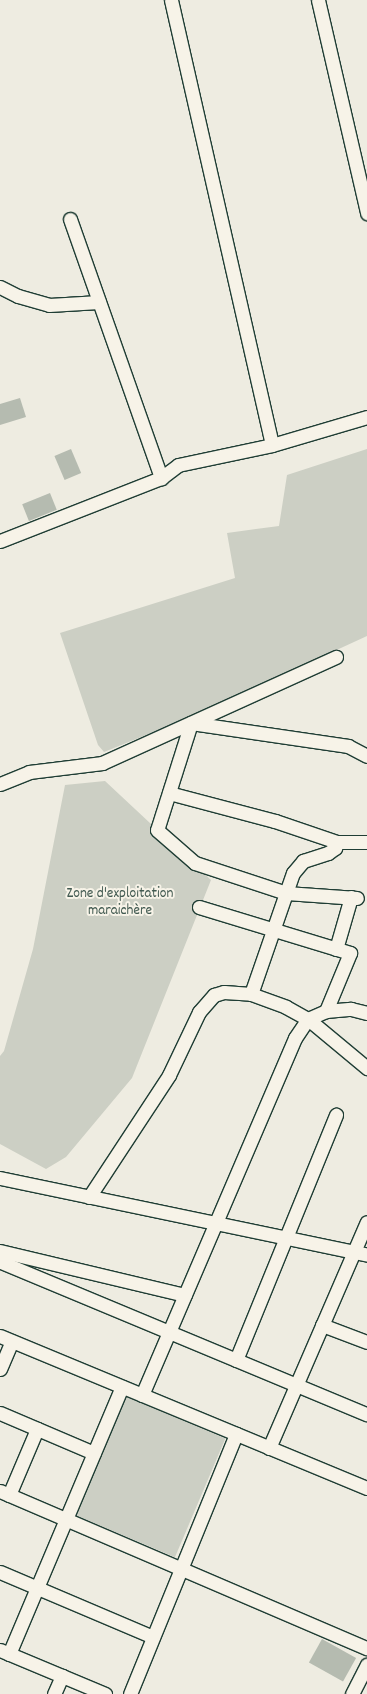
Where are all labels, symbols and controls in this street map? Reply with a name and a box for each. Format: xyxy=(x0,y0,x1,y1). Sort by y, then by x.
park label: Zone d'exploitation maraichère xyxy=(67,885,173,920)

